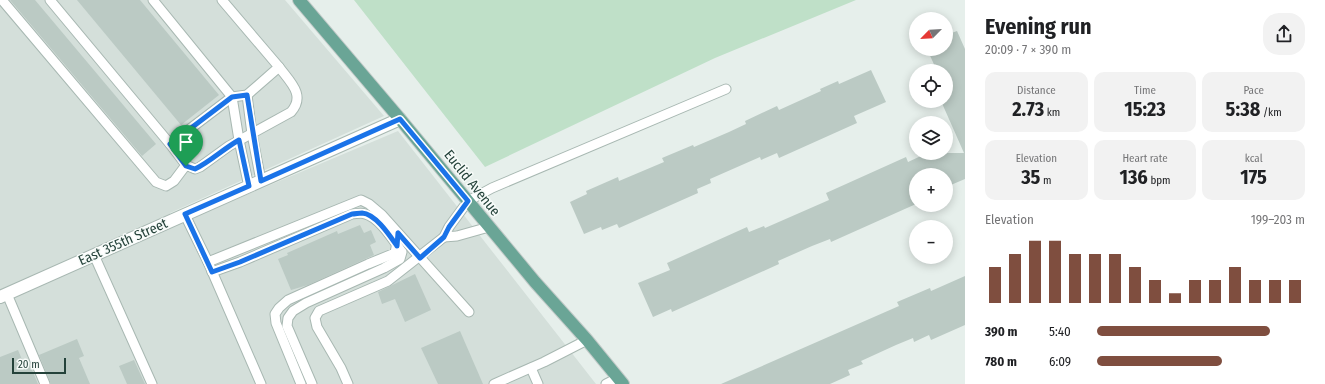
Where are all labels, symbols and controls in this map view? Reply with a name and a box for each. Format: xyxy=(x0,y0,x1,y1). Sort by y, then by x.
north arrow xyxy=(909,12,953,56)
map controls xyxy=(909,12,953,264)
text: Evening run xyxy=(985,13,1092,40)
button: share xyxy=(1263,13,1305,55)
text: 20:09 · 7 × 390 m xyxy=(985,42,1071,57)
button: locate xyxy=(909,64,953,108)
text: Distance xyxy=(1017,84,1056,97)
text: Time xyxy=(1134,84,1156,97)
text: Pace xyxy=(1243,84,1264,97)
text: 2.73 xyxy=(1012,97,1044,121)
text: 15:23 xyxy=(1124,97,1166,121)
text: 5:38 xyxy=(1226,97,1260,121)
text: km xyxy=(1044,106,1060,119)
text: /km xyxy=(1260,106,1282,119)
button: layers xyxy=(909,116,953,160)
pin xyxy=(169,125,203,166)
icon: arrive xyxy=(175,131,197,153)
street label: Euclid Avenue xyxy=(440,147,504,219)
text: Elevation xyxy=(1016,152,1057,165)
text: Heart rate xyxy=(1122,152,1168,165)
text: kcal xyxy=(1245,152,1263,165)
text: 35 xyxy=(1021,165,1040,189)
text: 136 xyxy=(1119,165,1148,189)
text: 175 xyxy=(1240,165,1267,189)
button: + xyxy=(909,168,953,212)
text: m xyxy=(1040,174,1051,187)
text: bpm xyxy=(1148,174,1171,187)
text: Elevation xyxy=(985,212,1034,227)
text: 199–203 m xyxy=(1251,212,1305,227)
street label: East 355th Street xyxy=(76,215,171,269)
button: − xyxy=(909,220,953,264)
text: 390 m xyxy=(985,324,1017,339)
text: 5:40 xyxy=(1049,324,1071,339)
text: 780 m xyxy=(985,354,1017,369)
text: 6:09 xyxy=(1049,354,1071,369)
scale bar xyxy=(12,356,66,375)
text: 20 m xyxy=(18,358,40,371)

